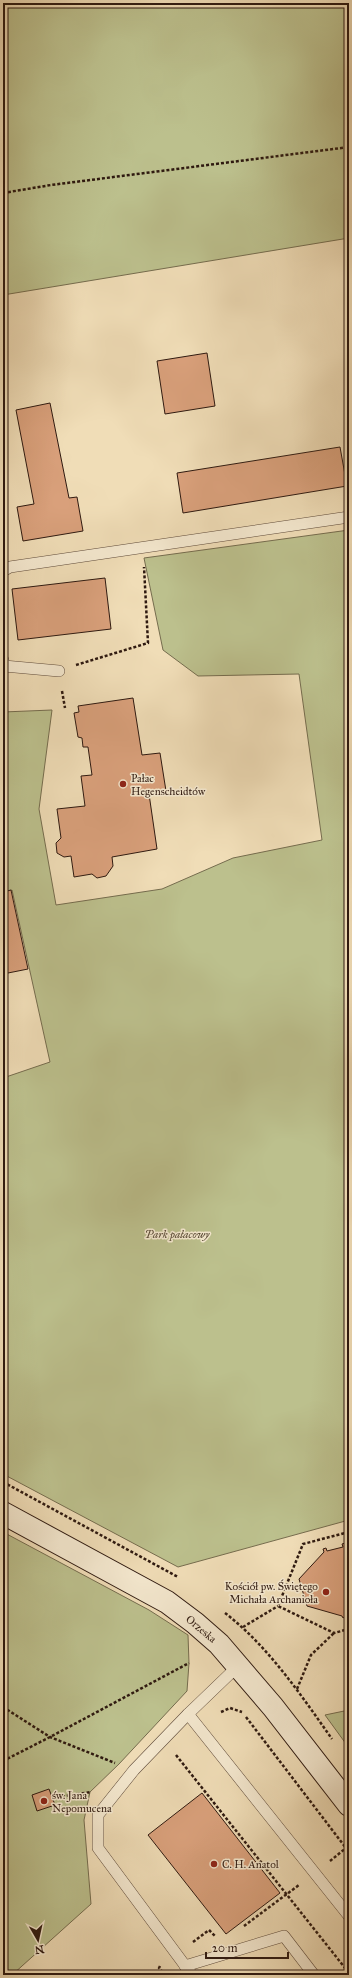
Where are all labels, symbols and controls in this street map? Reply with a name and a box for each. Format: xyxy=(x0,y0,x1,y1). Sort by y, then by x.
place label: Pałac Hegenscheidtów xyxy=(131,772,206,798)
marker: Pałac Hegenscheidtów xyxy=(118,779,128,789)
park label: Park pałacowy xyxy=(145,1228,210,1242)
place label: Kościół pw. Świętego Michała Archanioła xyxy=(225,1579,318,1606)
marker: Kościół pw. Świętego Michała Archanioła xyxy=(321,1587,331,1597)
street label: Orzeska xyxy=(183,1612,219,1646)
place label: św. Jana Nepomucena xyxy=(52,1789,112,1815)
marker: św. Jana Nepomucena xyxy=(39,1796,49,1806)
place label: C. H. Anatol xyxy=(222,1858,279,1871)
marker: C. H. Anatol xyxy=(209,1859,219,1869)
north arrow xyxy=(18,1920,58,1960)
scale bar xyxy=(206,1934,288,1960)
text: 20 m xyxy=(212,1941,238,1955)
text: N xyxy=(33,1942,45,1957)

